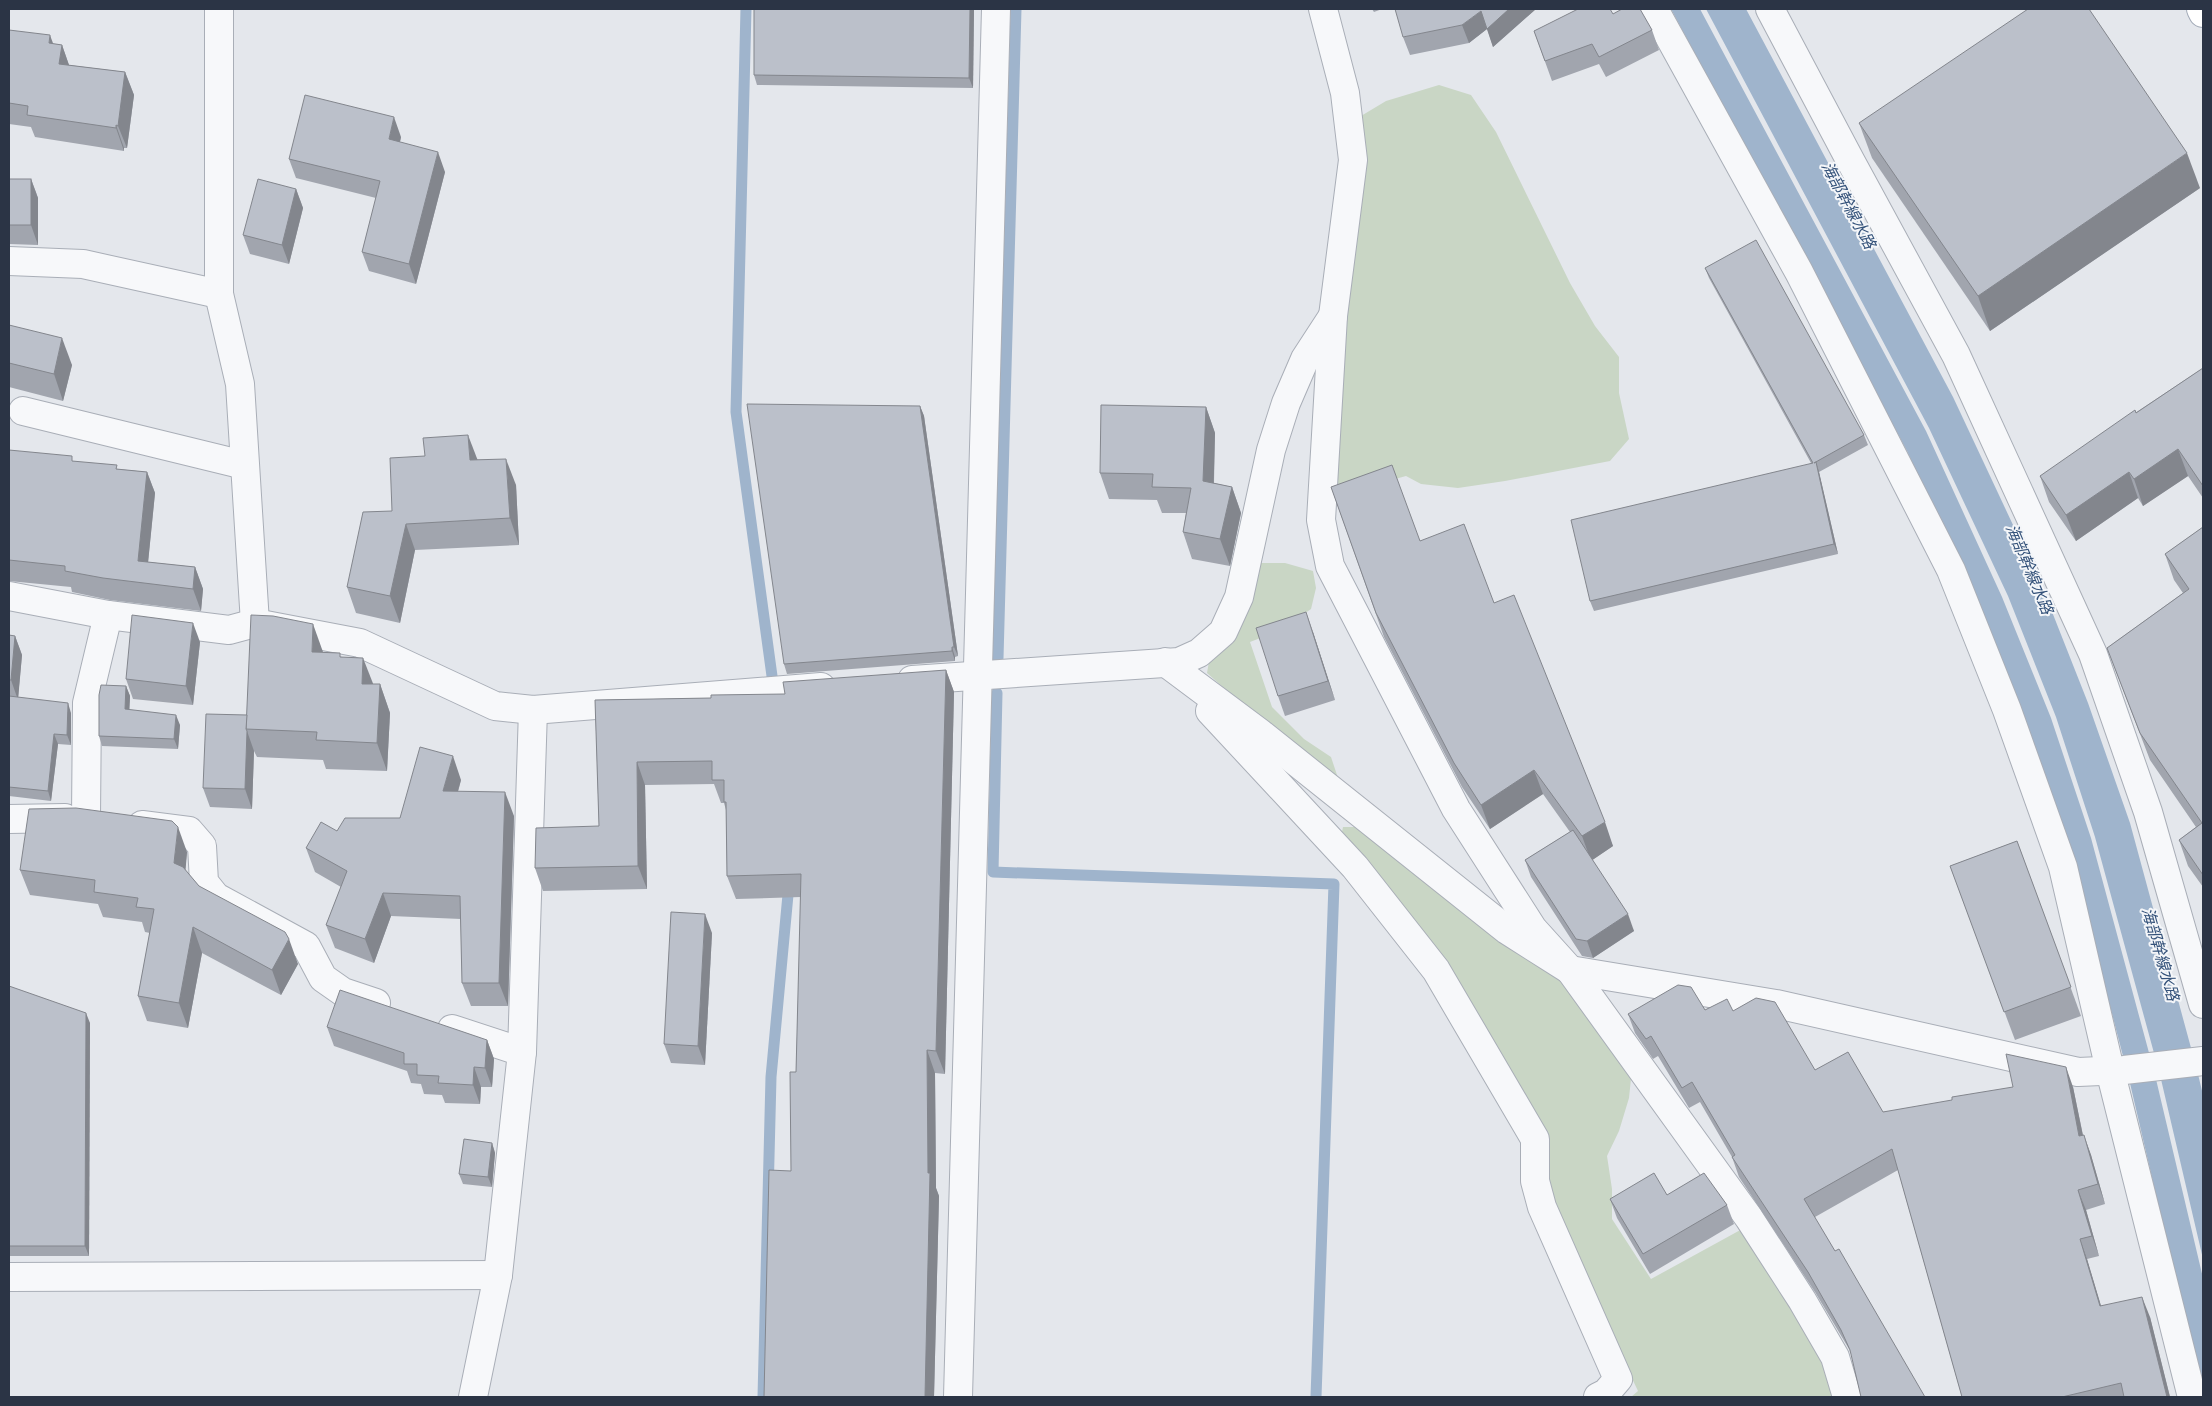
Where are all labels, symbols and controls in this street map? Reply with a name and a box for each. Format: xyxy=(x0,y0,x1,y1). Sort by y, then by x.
water label: 海部幹線水路 xyxy=(1817,157,1882,254)
water label: 海部幹線水路 xyxy=(2001,521,2060,619)
water label: 海部幹線水路 xyxy=(2137,905,2185,1005)

